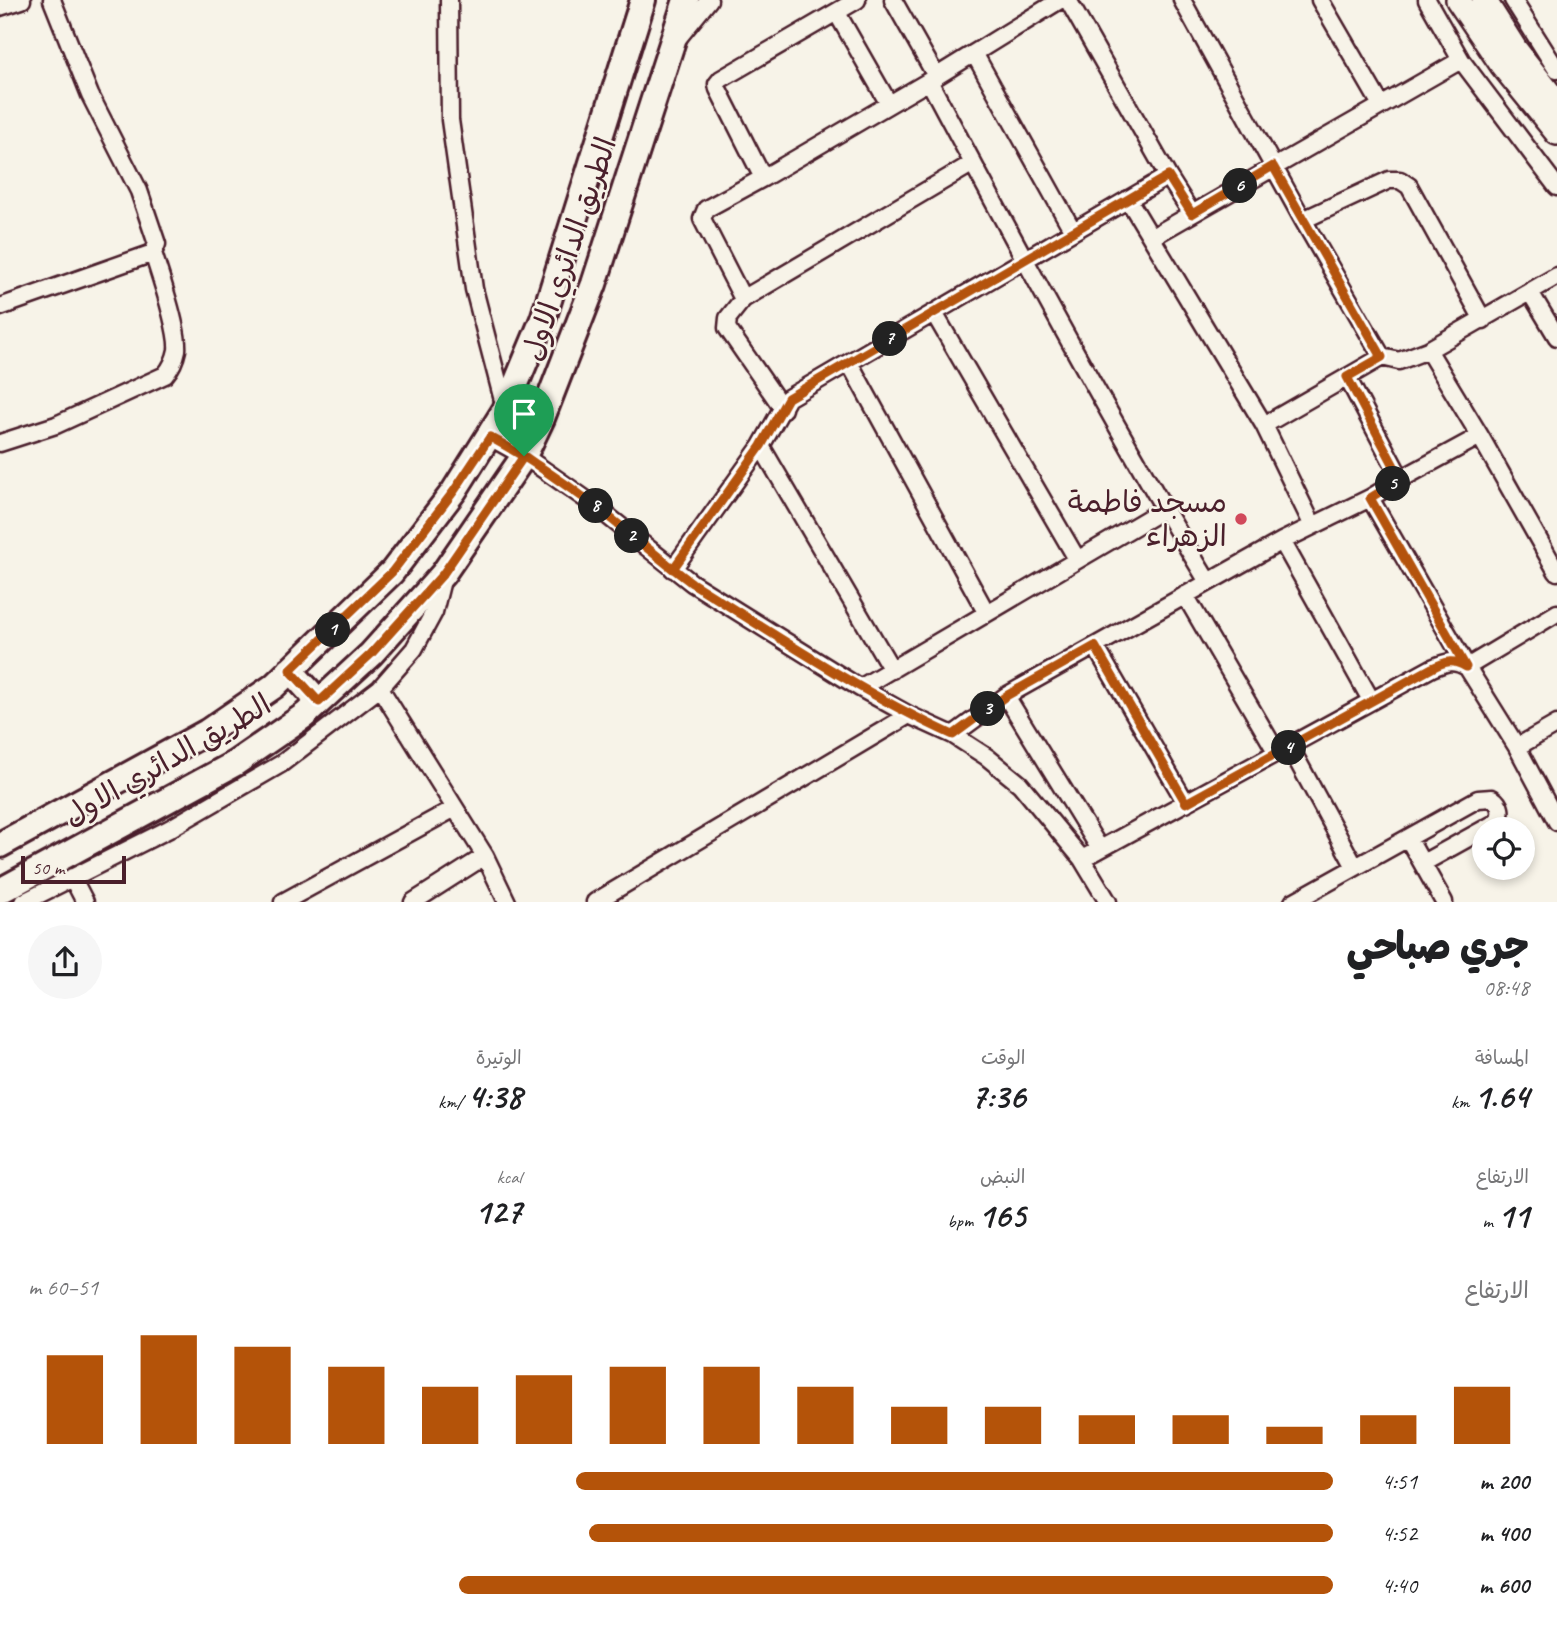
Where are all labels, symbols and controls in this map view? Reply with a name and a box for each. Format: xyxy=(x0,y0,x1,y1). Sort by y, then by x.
street label: الطريق الدائري الاول xyxy=(513,132,627,366)
pin: 6 xyxy=(1222,168,1258,204)
text: 6 xyxy=(1235,173,1244,197)
pin: 7 xyxy=(872,322,908,356)
text: 7 xyxy=(885,326,894,350)
pin xyxy=(494,384,554,456)
icon: arrive xyxy=(505,395,543,433)
pin: 5 xyxy=(1376,466,1410,502)
text: 5 xyxy=(1388,471,1397,495)
place label: مسجد فاطمة الزهراء xyxy=(1068,483,1227,555)
pin: 8 xyxy=(578,489,614,524)
text: 8 xyxy=(591,493,600,517)
marker: مسجد فاطمة الزهراء xyxy=(1233,511,1249,527)
pin: 2 xyxy=(614,518,650,554)
text: 2 xyxy=(627,523,636,547)
pin: 1 xyxy=(316,612,350,648)
text: 1 xyxy=(328,617,337,641)
street label: الطريق الدائري الاول xyxy=(56,685,279,837)
pin: 3 xyxy=(970,692,1006,726)
text: 3 xyxy=(983,696,992,720)
pin: 4 xyxy=(1272,730,1306,766)
text: 4 xyxy=(1284,735,1293,759)
map controls xyxy=(1472,817,1535,880)
button: locate xyxy=(1472,817,1535,880)
scale bar xyxy=(21,852,126,884)
text: 50 m xyxy=(32,856,64,880)
text: جري صباحي xyxy=(1346,923,1529,970)
button: share xyxy=(28,925,102,999)
text: 08:48 xyxy=(1483,973,1529,1002)
text: الوتيرة xyxy=(476,1046,522,1070)
text: الوقت xyxy=(981,1046,1025,1070)
text: المسافة xyxy=(1475,1046,1529,1070)
text: 4:38 xyxy=(467,1074,522,1119)
text: 7:36 xyxy=(971,1074,1025,1119)
text: 1.64 xyxy=(1474,1074,1529,1119)
text: /km xyxy=(438,1090,467,1114)
text: km xyxy=(1451,1090,1474,1114)
text: kcal xyxy=(497,1165,522,1189)
text: النبض xyxy=(980,1165,1025,1189)
text: الارتفاع xyxy=(1476,1165,1529,1189)
text: 127 xyxy=(475,1189,522,1234)
text: 165 xyxy=(978,1193,1025,1238)
text: 11 xyxy=(1497,1193,1529,1238)
text: bpm xyxy=(947,1209,978,1233)
text: m xyxy=(1482,1209,1497,1233)
text: 51–60 m xyxy=(28,1273,98,1302)
text: الارتفاع xyxy=(1465,1276,1529,1305)
text: 4:51 xyxy=(1381,1467,1417,1496)
text: 200 m xyxy=(1479,1467,1529,1496)
text: 4:52 xyxy=(1381,1519,1417,1548)
text: 400 m xyxy=(1479,1519,1529,1548)
text: 4:40 xyxy=(1381,1571,1417,1600)
text: 600 m xyxy=(1479,1571,1529,1600)

